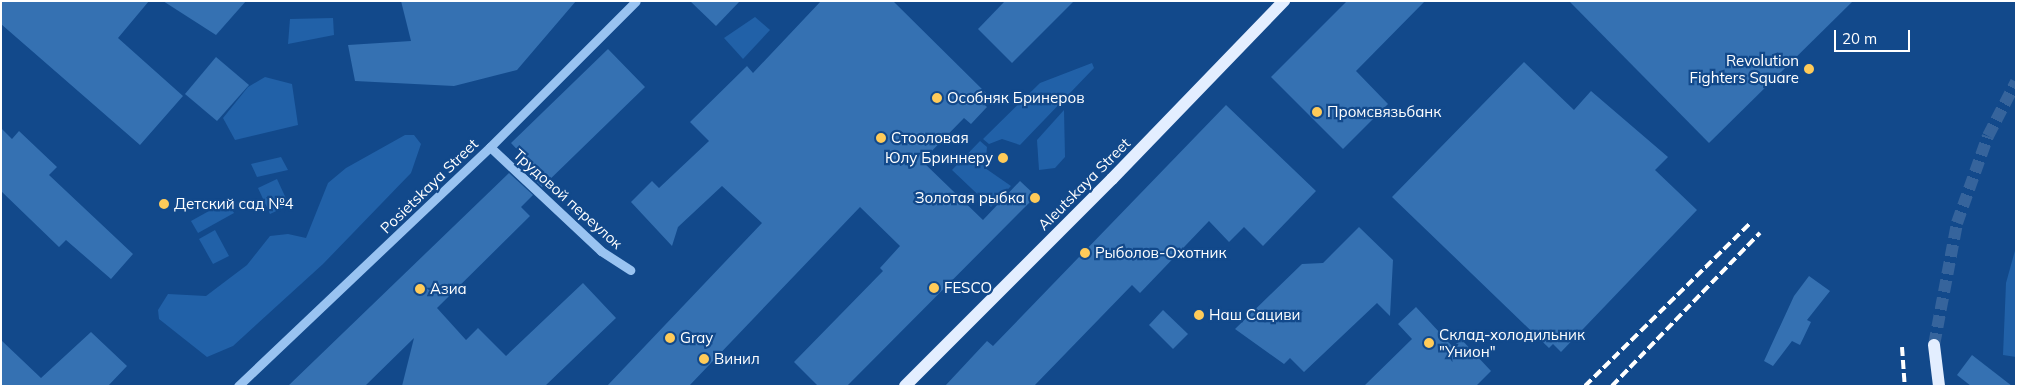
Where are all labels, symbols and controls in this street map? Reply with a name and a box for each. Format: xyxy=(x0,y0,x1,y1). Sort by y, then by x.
scale bar xyxy=(1837,20,1913,52)
text: 20 m xyxy=(1842,29,1877,48)
place label: Revolution Fighters Square xyxy=(1690,51,1799,86)
marker: Revolution Fighters Square xyxy=(1803,63,1815,75)
place label: Особняк Бринеров xyxy=(947,89,1085,107)
marker: Особняк Бринеров xyxy=(931,92,943,104)
place label: Промсвязьбанк xyxy=(1327,103,1441,121)
marker: Промсвязьбанк xyxy=(1311,106,1323,118)
place label: Стооловая xyxy=(891,129,969,147)
marker: Стооловая xyxy=(875,132,887,144)
street label: Aleutskaya Street xyxy=(1034,134,1134,234)
street label: Posietskaya Street xyxy=(376,135,482,237)
street label: Трудовой переулок xyxy=(510,145,626,253)
place label: Юлу Бриннеру xyxy=(885,149,993,167)
marker: Юлу Бриннеру xyxy=(997,152,1009,164)
place label: Золотая рыбка xyxy=(915,189,1025,207)
marker: Золотая рыбка xyxy=(1029,192,1041,204)
place label: Детский сад №4 xyxy=(174,195,294,213)
marker: Детский сад №4 xyxy=(158,198,170,210)
place label: Рыболов-Охотник xyxy=(1095,244,1226,262)
marker: Рыболов-Охотник xyxy=(1079,247,1091,259)
place label: FESCO xyxy=(944,279,992,297)
place label: Азиа xyxy=(430,280,467,298)
marker: FESCO xyxy=(928,282,940,294)
marker: Азиа xyxy=(414,283,426,295)
place label: Наш Сациви xyxy=(1209,306,1300,324)
marker: Наш Сациви xyxy=(1193,309,1205,321)
place label: Склад-холодильник "Унион" xyxy=(1439,325,1585,360)
place label: Gray xyxy=(680,329,713,347)
marker: Gray xyxy=(664,332,676,344)
marker: Склад-холодильник "Унион" xyxy=(1423,337,1435,349)
place label: Винил xyxy=(714,350,760,368)
marker: Винил xyxy=(698,353,710,365)

